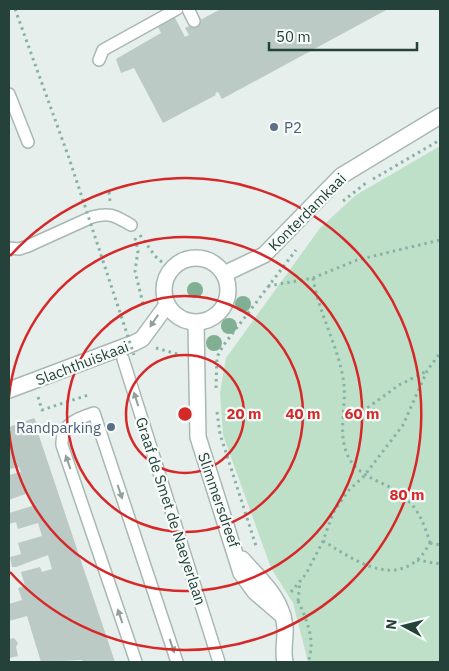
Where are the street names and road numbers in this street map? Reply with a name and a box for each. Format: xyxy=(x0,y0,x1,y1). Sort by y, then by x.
street label: Konterdamkaai xyxy=(264,169,350,255)
street label: Slachthuiskaai xyxy=(33,337,131,389)
street label: Graaf de Smet de Naeyerlaan xyxy=(132,415,210,607)
street label: Slimmersdreef xyxy=(194,450,244,550)

